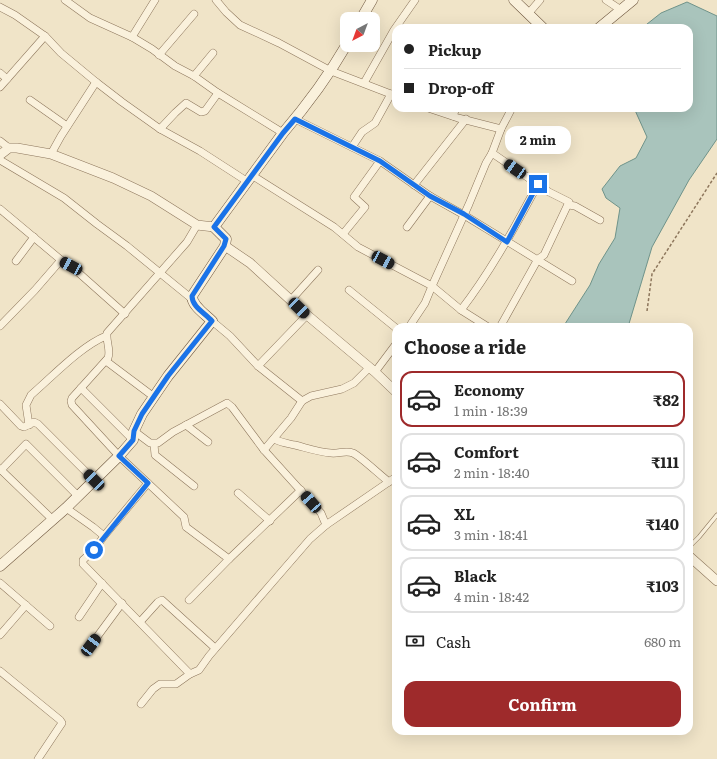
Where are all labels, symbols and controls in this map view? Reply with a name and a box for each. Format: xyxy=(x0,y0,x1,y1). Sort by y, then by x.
north arrow xyxy=(340,12,380,52)
map controls xyxy=(340,12,380,52)
text: Pickup xyxy=(428,38,481,61)
text: Drop-off xyxy=(428,76,493,99)
callout: 2 min xyxy=(505,126,571,154)
text: 2 min xyxy=(520,130,556,149)
car xyxy=(502,157,528,181)
route end xyxy=(529,175,547,193)
car xyxy=(370,249,396,271)
car xyxy=(58,255,84,277)
car xyxy=(286,295,312,321)
text: Choose a ride xyxy=(404,333,526,360)
text: Economy xyxy=(454,378,524,401)
icon: car xyxy=(406,381,442,417)
text: ₹82 xyxy=(653,388,679,411)
text: 1 min · 18:39 xyxy=(454,401,527,420)
text: Comfort xyxy=(454,440,519,463)
icon: car xyxy=(406,443,442,479)
text: ₹111 xyxy=(651,450,679,473)
text: 2 min · 18:40 xyxy=(454,463,529,482)
car xyxy=(81,467,107,493)
car xyxy=(299,489,323,515)
text: XL xyxy=(454,502,475,525)
icon: car xyxy=(406,505,442,541)
text: ₹140 xyxy=(646,512,679,535)
text: 3 min · 18:41 xyxy=(454,525,528,544)
route start xyxy=(85,541,103,559)
text: Black xyxy=(454,564,497,587)
icon: car xyxy=(406,567,442,603)
text: ₹103 xyxy=(646,574,679,597)
text: 4 min · 18:42 xyxy=(454,587,529,606)
icon: cash xyxy=(404,630,426,652)
text: Cash xyxy=(436,630,471,653)
car xyxy=(79,632,103,658)
text: 680 m xyxy=(644,632,681,651)
button: Confirm xyxy=(404,681,681,727)

